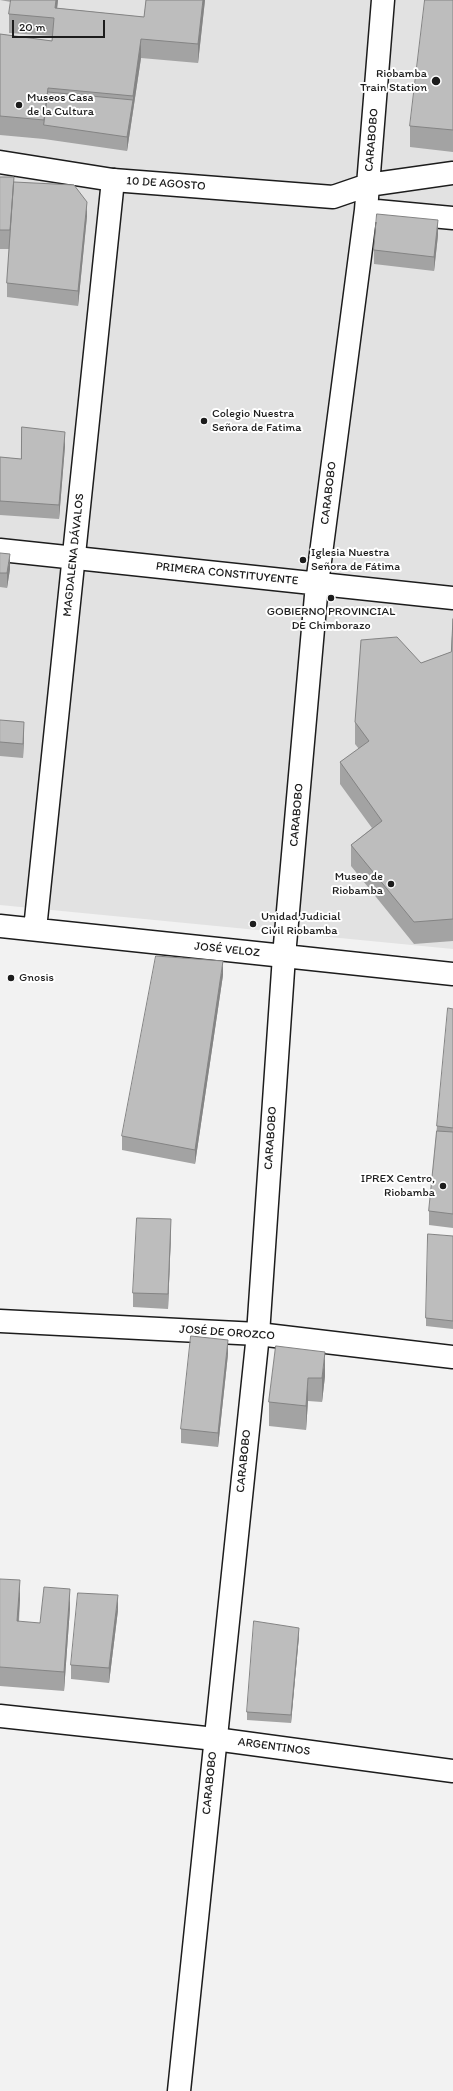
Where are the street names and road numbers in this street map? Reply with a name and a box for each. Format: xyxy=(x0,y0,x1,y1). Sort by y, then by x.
street label: CARABOBO xyxy=(362,108,382,172)
street label: 10 DE AGOSTO xyxy=(126,174,206,194)
street label: CARABOBO xyxy=(318,461,340,525)
street label: MAGDALENA DÁVALOS xyxy=(60,493,88,617)
street label: PRIMERA CONSTITUYENTE xyxy=(155,559,299,589)
street label: CARABOBO xyxy=(287,783,307,847)
street label: JOSÉ VELOZ xyxy=(193,939,261,961)
street label: CARABOBO xyxy=(262,1106,280,1170)
street label: JOSÉ DE OROZCO xyxy=(179,1322,275,1344)
street label: CARABOBO xyxy=(234,1429,254,1493)
street label: ARGENTINOS xyxy=(237,1735,311,1759)
street label: CARABOBO xyxy=(200,1751,220,1815)

